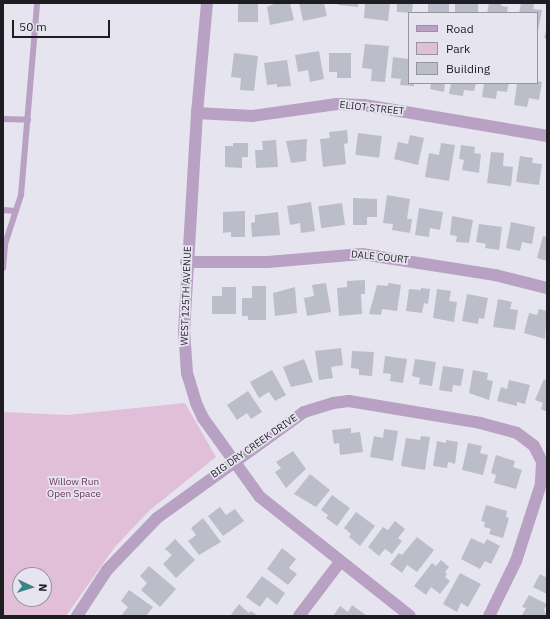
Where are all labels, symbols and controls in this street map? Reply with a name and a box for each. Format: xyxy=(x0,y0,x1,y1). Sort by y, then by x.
scale bar xyxy=(14,12,112,38)
legend xyxy=(408,12,538,84)
text: 50 m xyxy=(19,19,47,34)
text: Road xyxy=(446,21,474,36)
text: Park xyxy=(446,41,470,56)
text: Building xyxy=(446,61,490,76)
street label: ELIOT STREET xyxy=(339,99,405,117)
street label: WEST 125TH AVENUE xyxy=(178,246,194,346)
street label: DALE COURT xyxy=(351,248,409,266)
street label: BIG DRY CREEK DRIVE xyxy=(208,412,300,480)
park label: Willow Run Open Space xyxy=(47,475,101,498)
north arrow xyxy=(12,567,52,607)
text: N xyxy=(36,583,50,592)

